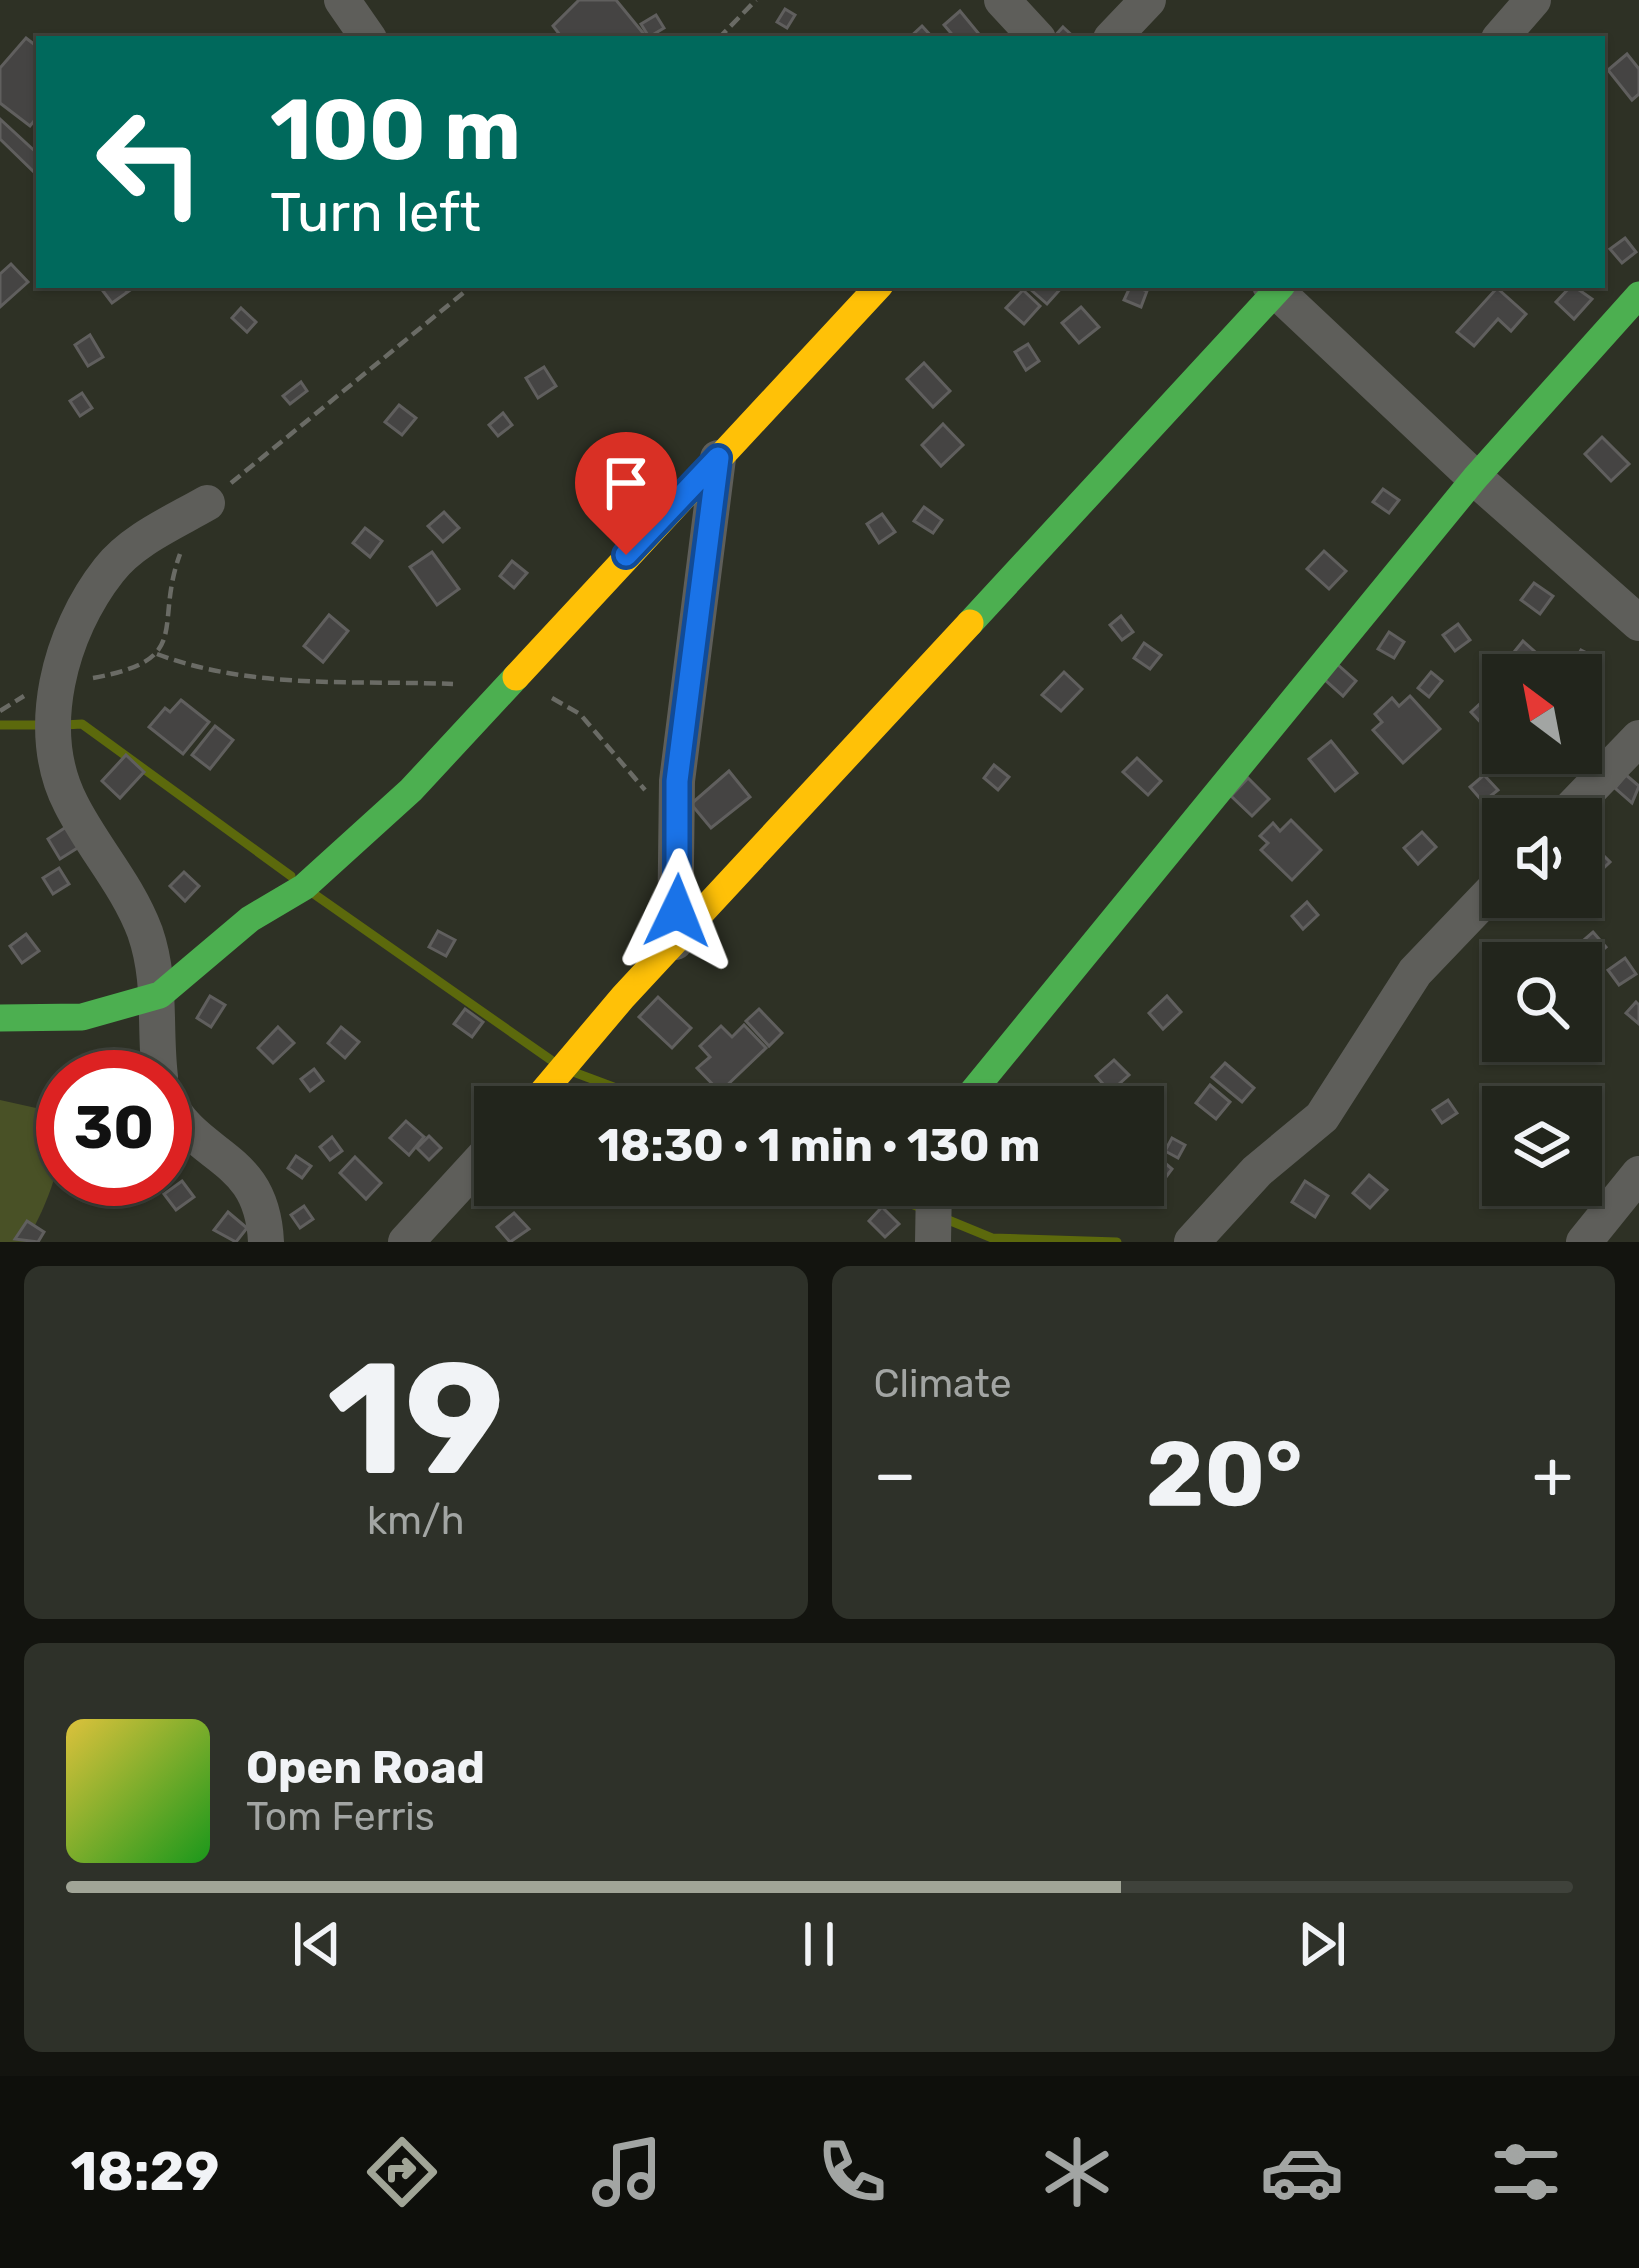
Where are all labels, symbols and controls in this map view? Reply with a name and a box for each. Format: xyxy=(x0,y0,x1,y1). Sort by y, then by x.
text: 100 m xyxy=(270,80,521,180)
icon: left xyxy=(72,84,228,240)
text: Turn left xyxy=(270,181,481,245)
pin xyxy=(575,432,677,555)
icon: arrive xyxy=(593,450,659,516)
north arrow xyxy=(1482,654,1602,774)
map controls xyxy=(1482,654,1602,1206)
button: sound xyxy=(1482,798,1602,918)
position arrow xyxy=(614,848,740,974)
button: search xyxy=(1482,942,1602,1062)
speed limit sign: 30 xyxy=(36,1050,192,1206)
button: layers xyxy=(1482,1086,1602,1206)
text: 18:30 · 1 min · 130 m xyxy=(598,1119,1040,1172)
text: 19 xyxy=(327,1327,505,1512)
text: Climate xyxy=(874,1361,1012,1407)
text: 20° xyxy=(1146,1421,1302,1528)
text: − xyxy=(874,1435,916,1514)
text: + xyxy=(1532,1435,1573,1514)
text: km/h xyxy=(367,1498,464,1544)
text: Open Road xyxy=(246,1741,485,1794)
text: Tom Ferris xyxy=(246,1794,435,1840)
icon: previous xyxy=(284,1911,350,1977)
icon: pause xyxy=(786,1911,852,1977)
icon: next xyxy=(1289,1911,1355,1977)
icon: directions xyxy=(360,2130,444,2214)
icon: music xyxy=(585,2130,669,2214)
icon: phone xyxy=(810,2130,894,2214)
icon: climate xyxy=(1035,2130,1119,2214)
icon: car xyxy=(1260,2130,1344,2214)
icon: filters xyxy=(1484,2130,1568,2214)
text: 18:29 xyxy=(70,2140,219,2204)

